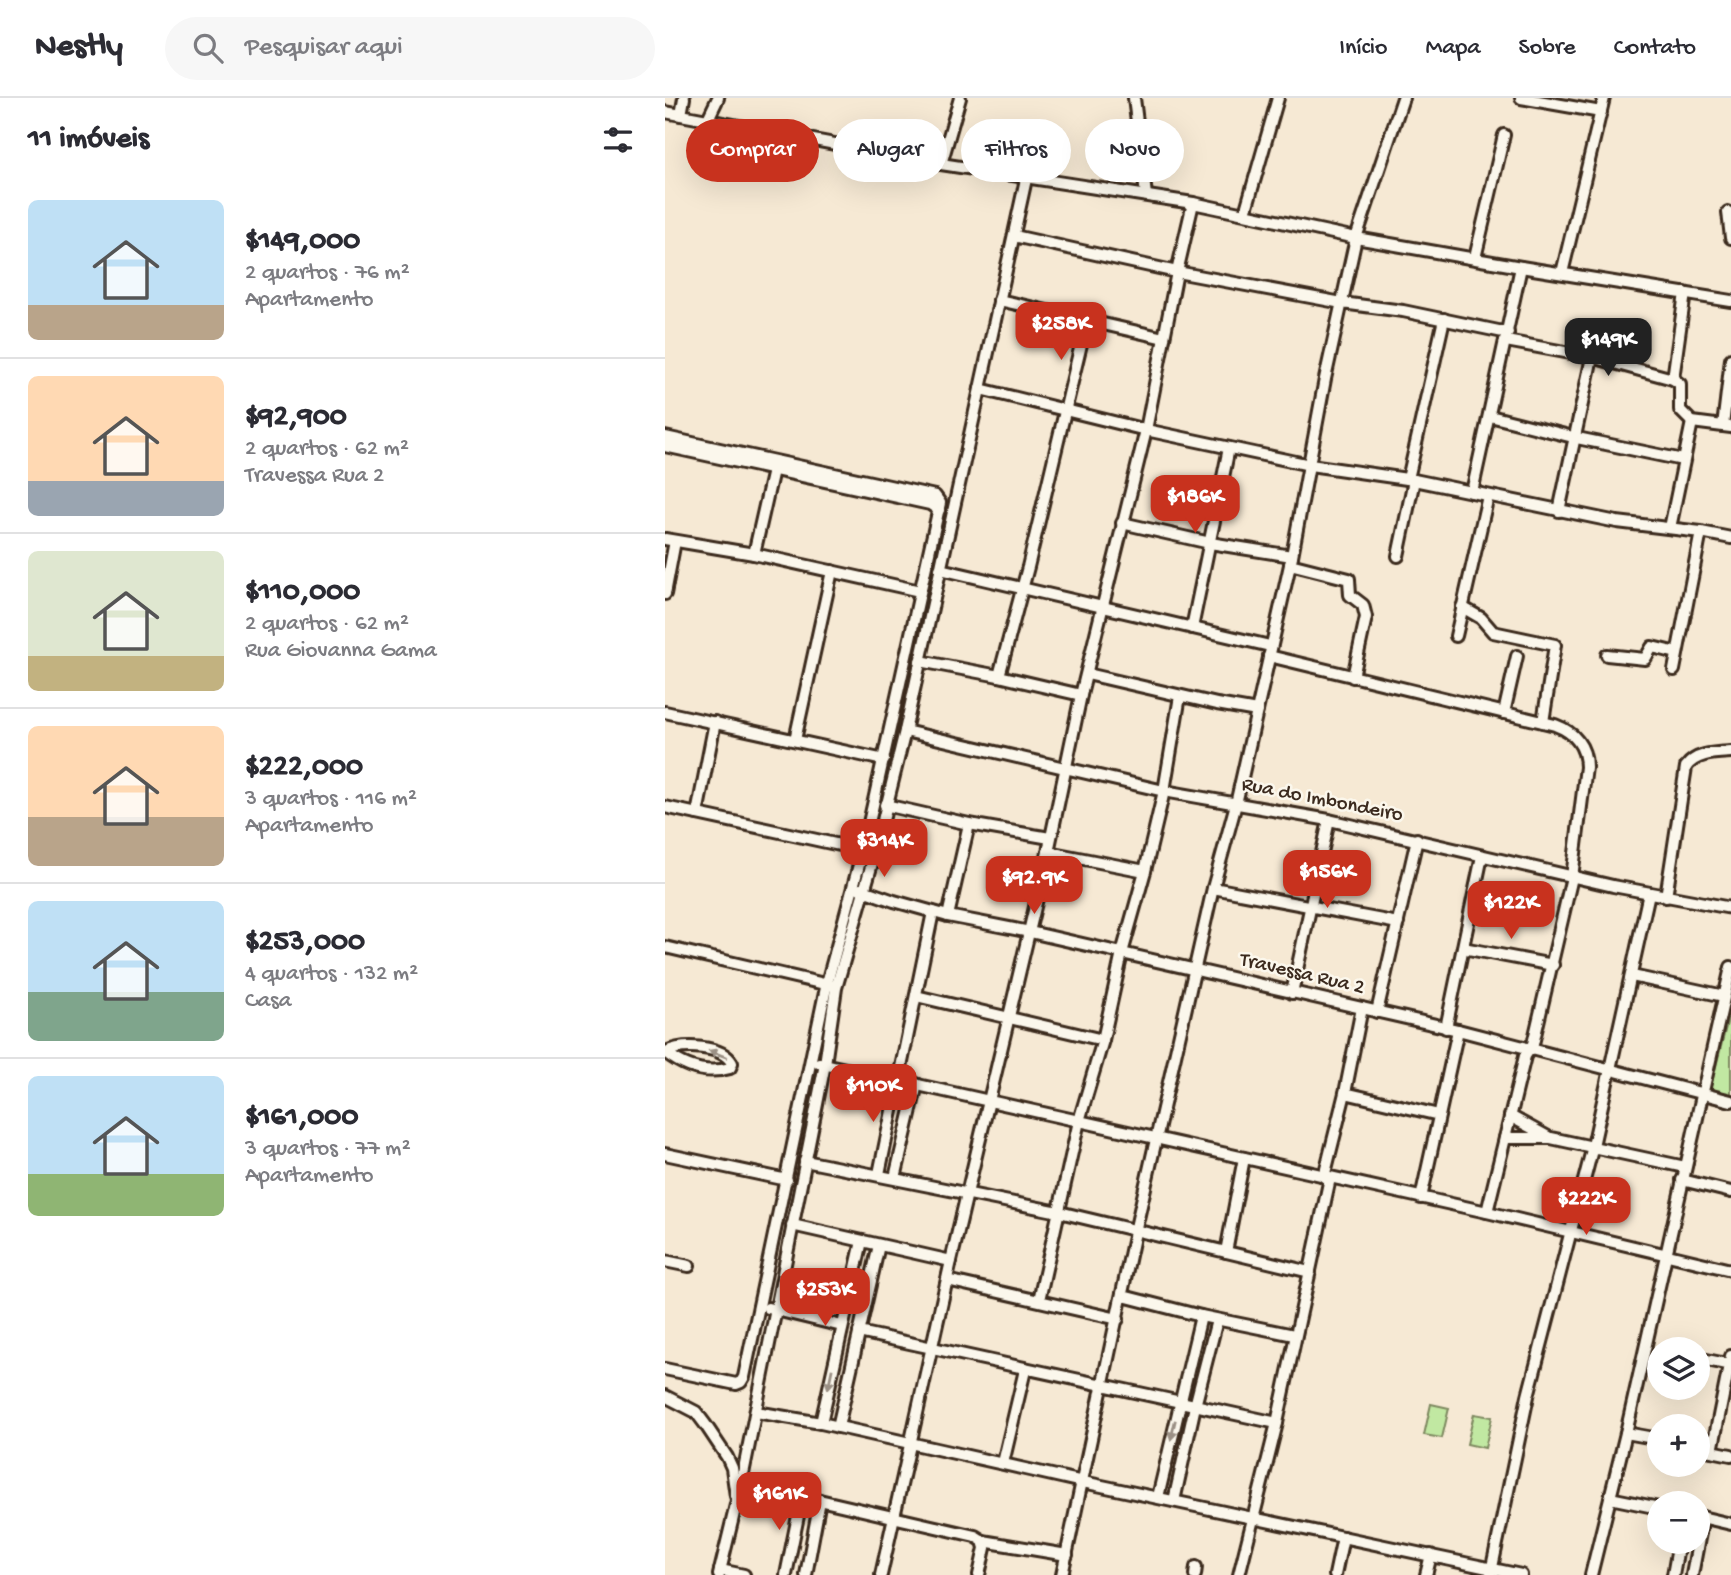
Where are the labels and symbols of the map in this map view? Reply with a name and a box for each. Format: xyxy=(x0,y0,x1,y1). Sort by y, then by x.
pin: $258K xyxy=(1012,302,1110,362)
pin: $149K xyxy=(1559,318,1657,378)
pin: $186K xyxy=(1146,476,1244,535)
street label: Rua do Imbondeiro xyxy=(1239,773,1405,829)
pin: $314K xyxy=(835,820,933,879)
pin: $156K xyxy=(1278,850,1376,910)
pin: $92.9K xyxy=(977,856,1091,916)
pin: $122K xyxy=(1462,882,1560,941)
street label: Travessa Rua 2 xyxy=(1236,948,1367,1001)
one-way arrow xyxy=(707,1048,728,1059)
pin: $110K xyxy=(824,1065,922,1124)
pin: $222K xyxy=(1537,1178,1635,1237)
pin: $253K xyxy=(776,1268,874,1328)
one-way arrow xyxy=(825,1368,836,1390)
one-way arrow xyxy=(1167,1419,1178,1441)
pin: $161K xyxy=(730,1472,828,1532)

